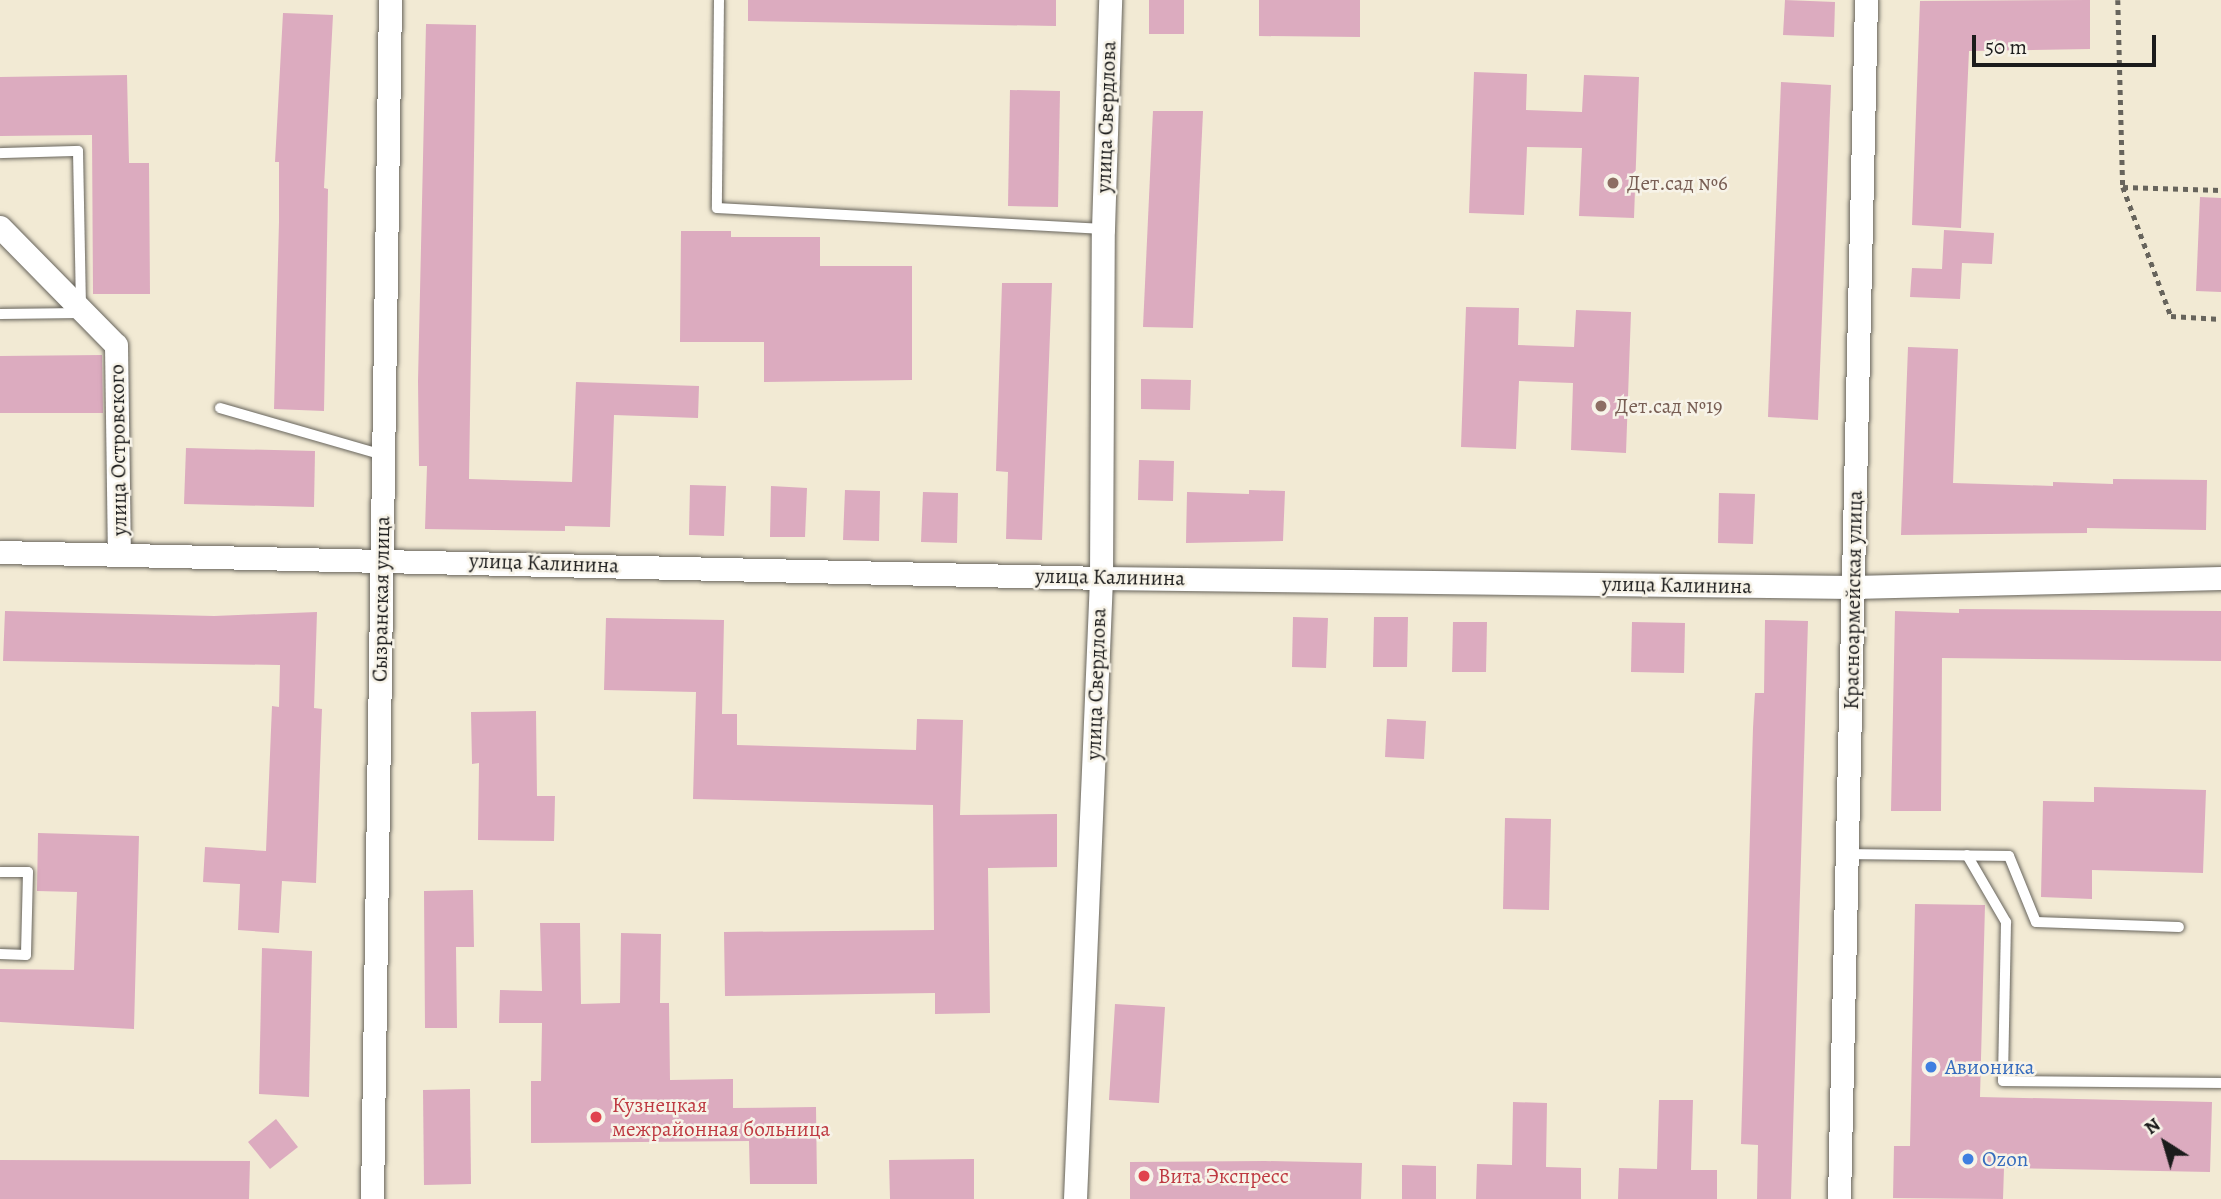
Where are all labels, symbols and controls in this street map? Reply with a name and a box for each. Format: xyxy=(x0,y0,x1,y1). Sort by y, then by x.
scale bar xyxy=(1976,21,2160,65)
text: 50 m xyxy=(1985,33,2027,61)
street label: улица Свердлова xyxy=(1091,41,1121,193)
place label: Дет.сад №6 xyxy=(1627,170,1728,196)
marker: Дет.сад №6 xyxy=(1605,175,1621,191)
street label: улица Островского xyxy=(104,364,132,536)
place label: Дет.сад №19 xyxy=(1615,393,1723,419)
marker: Дет.сад №19 xyxy=(1593,398,1609,414)
street label: Красноармейская улица xyxy=(1838,490,1868,710)
street label: Сызранская улица xyxy=(367,516,395,682)
street label: улица Калинина xyxy=(469,548,619,578)
street label: улица Калинина xyxy=(1035,563,1185,591)
street label: улица Калинина xyxy=(1602,571,1752,599)
street label: улица Свердлова xyxy=(1081,608,1111,760)
place label: Авионика xyxy=(1945,1054,2034,1080)
marker: Авионика xyxy=(1923,1059,1939,1075)
place label: Кузнецкая межрайонная больница xyxy=(612,1092,830,1142)
marker: Кузнецкая межрайонная больница xyxy=(586,1107,606,1127)
north arrow xyxy=(2130,1108,2200,1178)
text: N xyxy=(2139,1112,2166,1141)
place label: Ozon xyxy=(1982,1146,2028,1172)
marker: Ozon xyxy=(1960,1151,1976,1167)
place label: Вита Экспресс xyxy=(1158,1163,1289,1189)
marker: Вита Экспресс xyxy=(1136,1168,1152,1184)

